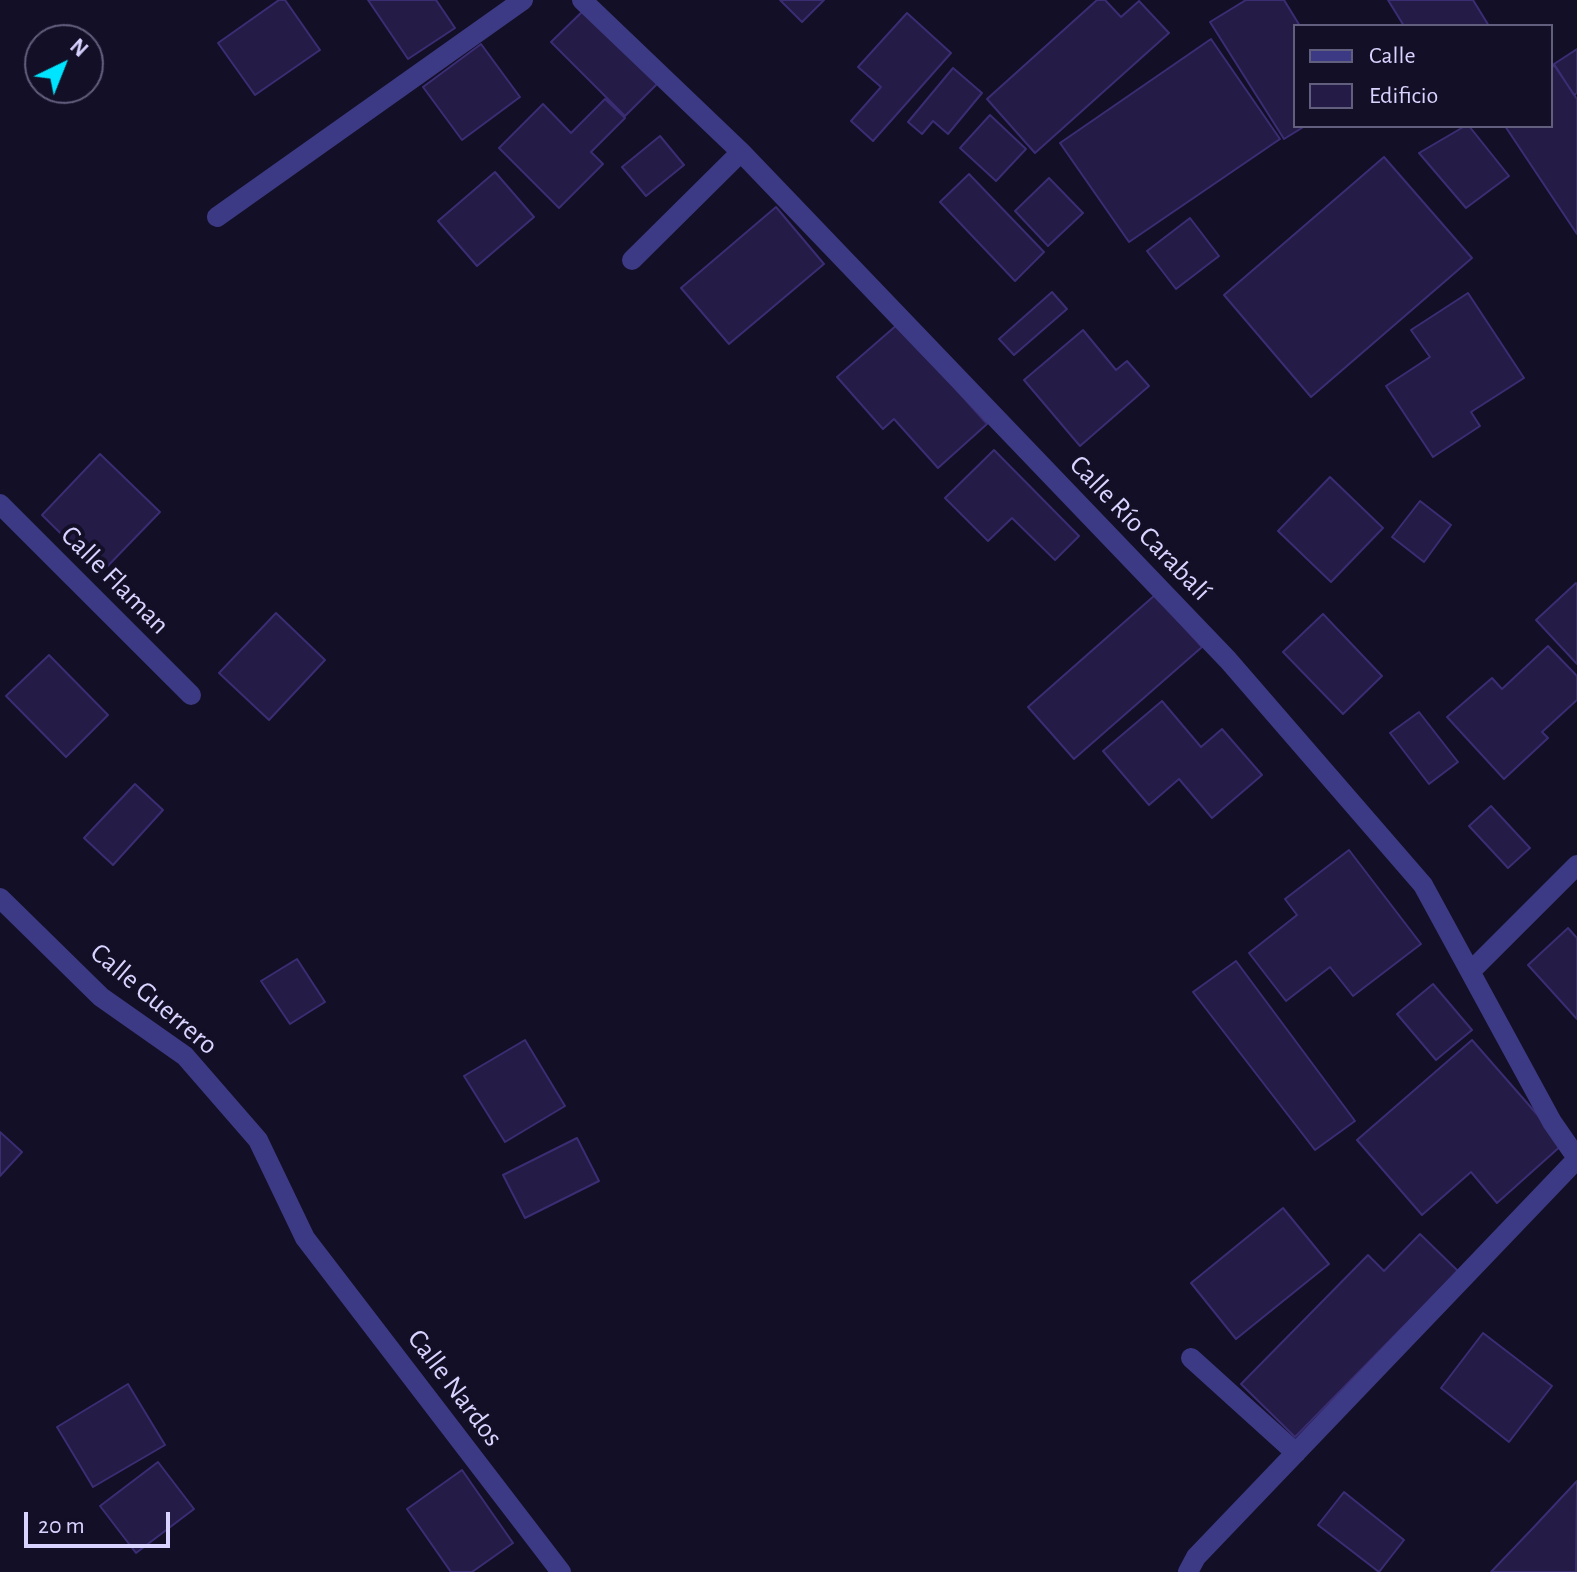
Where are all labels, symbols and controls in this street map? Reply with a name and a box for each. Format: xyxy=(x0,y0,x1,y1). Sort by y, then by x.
north arrow xyxy=(24,24,104,104)
legend xyxy=(1293,24,1553,128)
text: N xyxy=(66,35,92,61)
text: Calle xyxy=(1369,44,1416,68)
text: Edificio xyxy=(1369,84,1438,108)
street label: Calle Río Carabalí xyxy=(1062,448,1218,608)
street label: Calle Flaman xyxy=(54,519,176,641)
street label: Calle Guerrero xyxy=(83,936,225,1062)
street label: Calle Nardos xyxy=(400,1323,510,1453)
scale bar xyxy=(28,1496,174,1546)
text: 20 m xyxy=(38,1514,85,1538)

